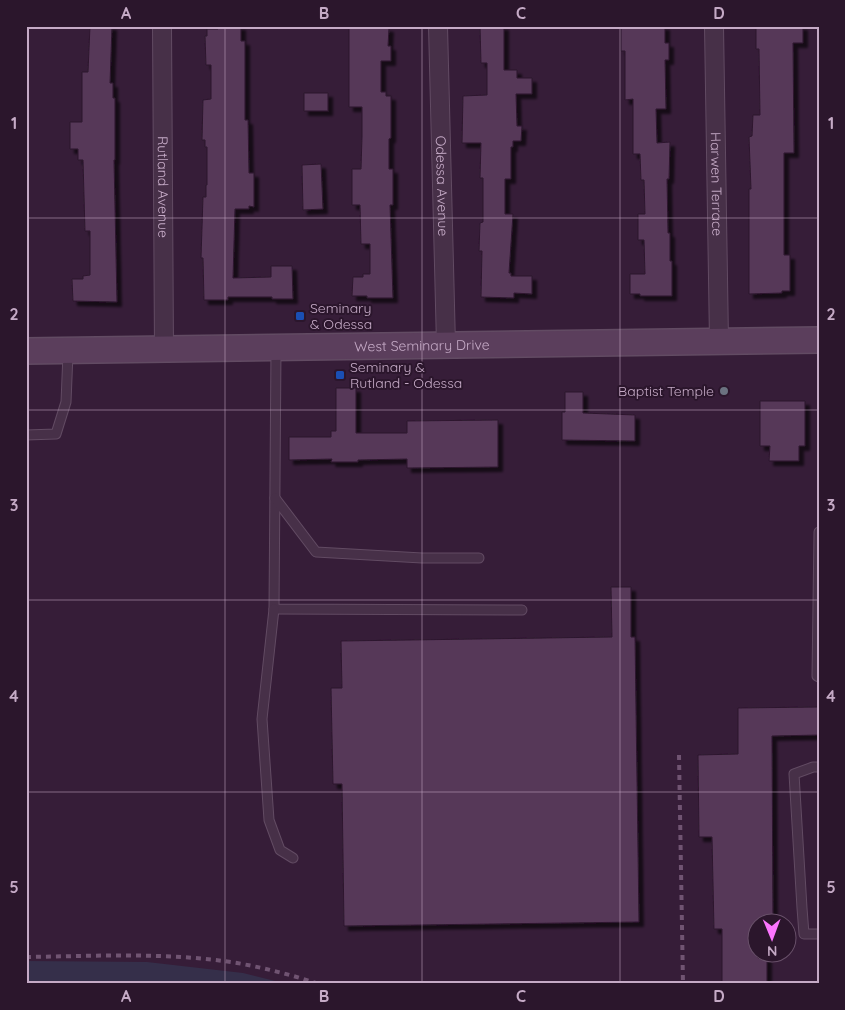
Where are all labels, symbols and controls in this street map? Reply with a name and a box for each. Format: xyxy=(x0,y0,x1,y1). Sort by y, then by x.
text: A xyxy=(121,3,132,23)
text: B xyxy=(319,3,329,23)
text: C xyxy=(516,3,526,23)
text: D xyxy=(713,3,725,23)
text: 1 xyxy=(11,113,17,133)
text: 1 xyxy=(828,113,834,133)
street label: Harwen Terrace xyxy=(707,132,726,236)
street label: Odessa Avenue xyxy=(432,135,452,237)
street label: Rutland Avenue xyxy=(154,136,172,238)
place label: Seminary & Odessa xyxy=(310,299,372,333)
text: 2 xyxy=(9,304,19,324)
text: 2 xyxy=(826,304,836,324)
marker: Seminary & Odessa xyxy=(294,310,306,322)
street label: West Seminary Drive xyxy=(354,336,490,355)
place label: Seminary & Rutland - Odessa xyxy=(350,358,462,392)
marker: Seminary & Rutland - Odessa xyxy=(334,369,346,381)
place label: Baptist Temple xyxy=(618,382,714,400)
marker: Baptist Temple xyxy=(718,385,730,397)
text: 3 xyxy=(10,495,18,515)
text: 3 xyxy=(827,495,835,515)
text: 4 xyxy=(9,686,19,706)
text: 4 xyxy=(826,686,836,706)
text: 5 xyxy=(9,877,19,897)
text: 5 xyxy=(826,877,836,897)
north arrow xyxy=(748,912,798,962)
text: N xyxy=(767,942,778,960)
text: A xyxy=(121,986,132,1006)
text: B xyxy=(319,986,329,1006)
text: C xyxy=(516,986,526,1006)
text: D xyxy=(713,986,725,1006)

